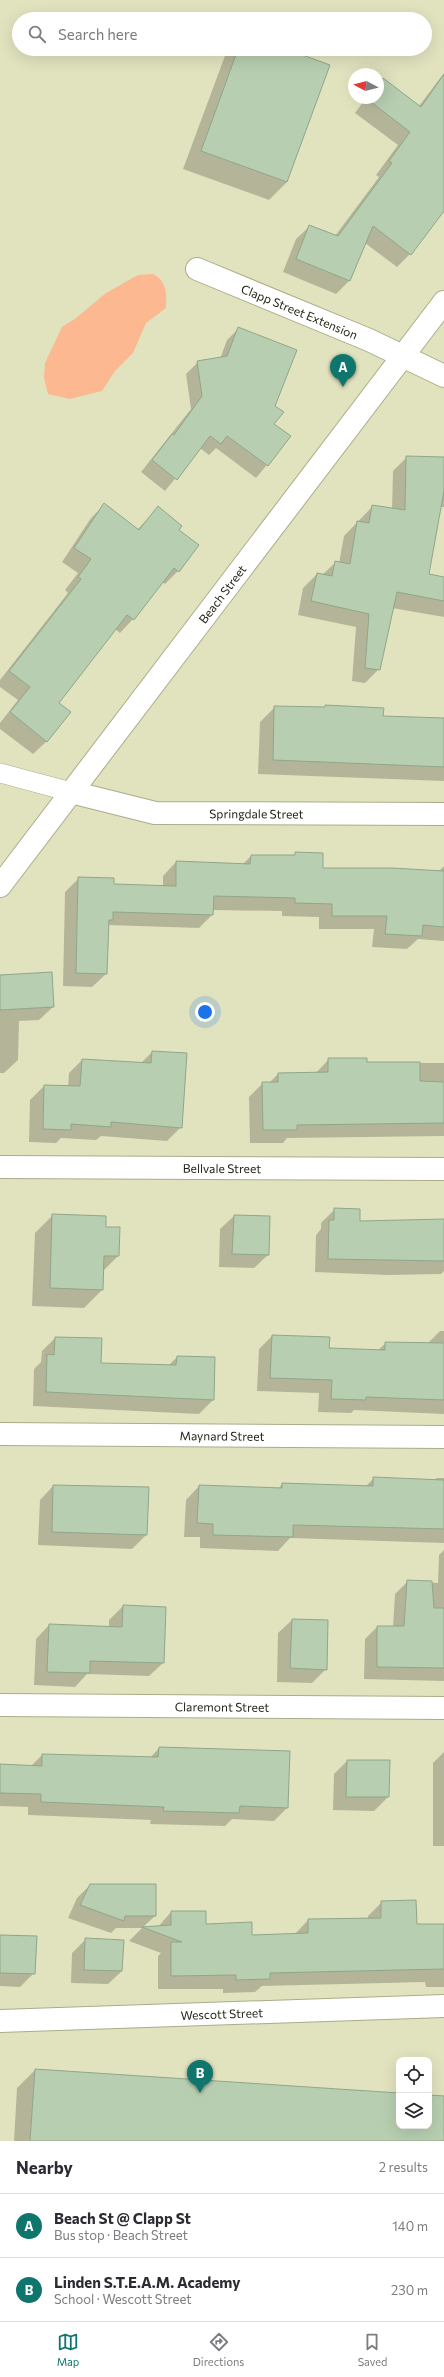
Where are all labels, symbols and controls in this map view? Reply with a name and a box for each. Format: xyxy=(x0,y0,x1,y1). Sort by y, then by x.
search box xyxy=(12,12,432,56)
icon: search xyxy=(26,23,48,45)
text: Search here xyxy=(58,25,137,43)
north arrow xyxy=(348,68,384,104)
street label: Clapp Street Extension xyxy=(239,281,360,342)
pin: A xyxy=(330,354,356,387)
street label: Beach Street xyxy=(196,562,249,626)
street label: Springdale Street xyxy=(209,806,304,821)
your location xyxy=(195,1002,215,1022)
street label: Bellvale Street xyxy=(183,1161,261,1175)
street label: Maynard Street xyxy=(180,1428,264,1443)
street label: Claremont Street xyxy=(175,1699,269,1714)
street label: Wescott Street xyxy=(180,2005,263,2022)
map controls xyxy=(396,2057,432,2129)
button: locate xyxy=(396,2057,432,2093)
pin: B xyxy=(187,2060,213,2093)
button: layers xyxy=(396,2093,432,2129)
text: Nearby xyxy=(16,2157,73,2178)
text: 2 results xyxy=(379,2159,428,2175)
text: Beach St @ Clapp St xyxy=(54,2209,191,2227)
text: A xyxy=(24,2218,34,2234)
text: 140 m xyxy=(392,2218,428,2234)
text: Bus stop · Beach Street xyxy=(54,2227,188,2243)
text: Linden S.T.E.A.M. Academy xyxy=(54,2273,240,2291)
text: B xyxy=(25,2282,33,2298)
text: 230 m xyxy=(391,2282,428,2298)
text: School · Wescott Street xyxy=(54,2291,192,2307)
tab: Map xyxy=(57,2331,79,2368)
tab: Directions xyxy=(193,2331,244,2368)
tab: Saved xyxy=(358,2331,387,2368)

